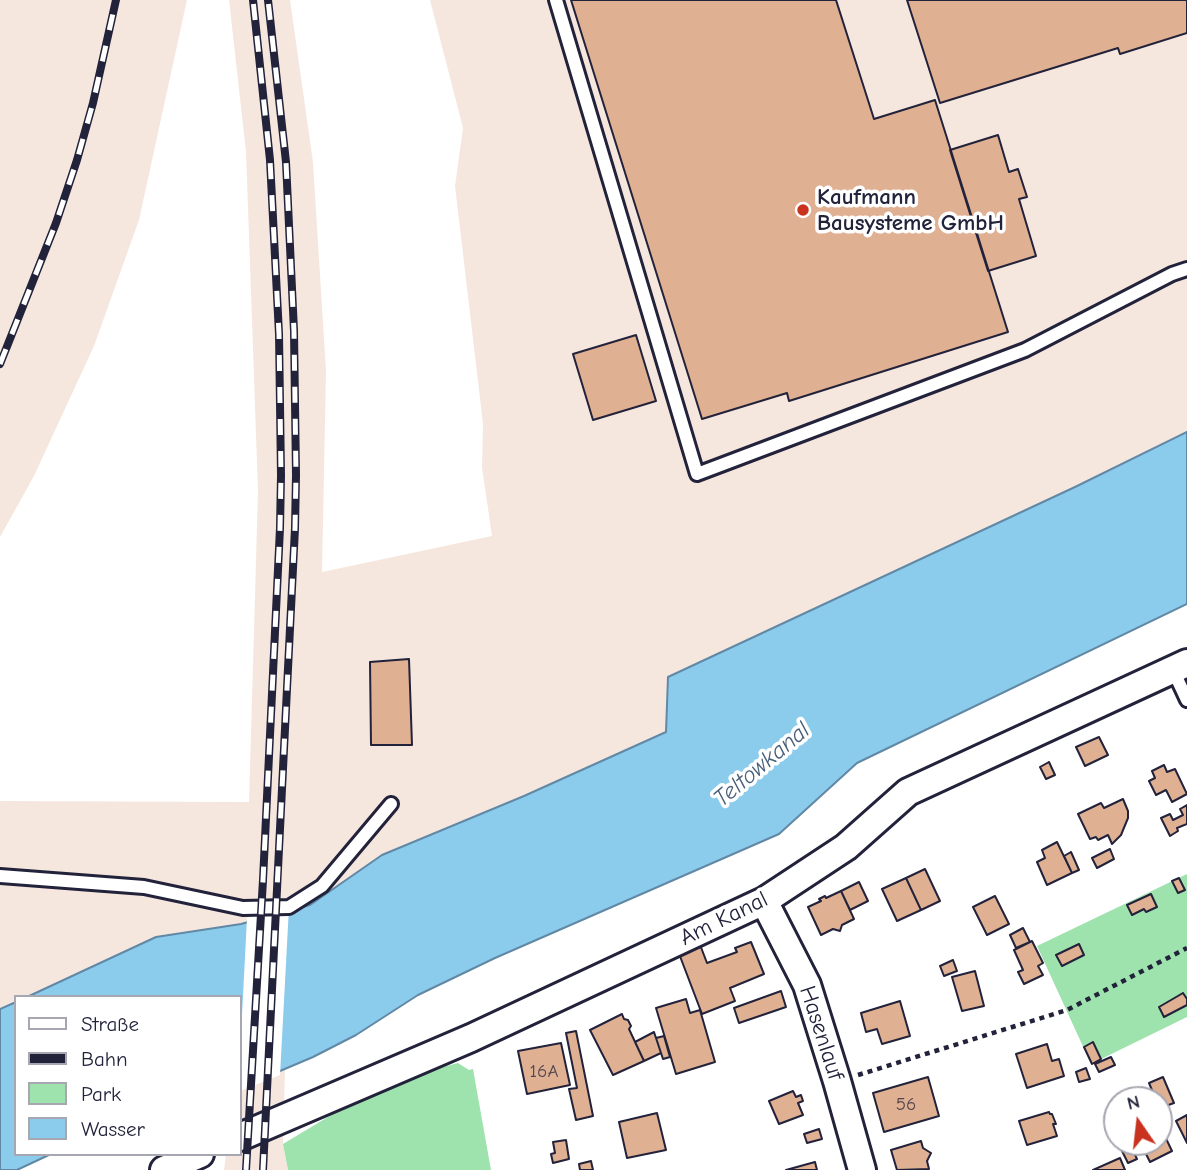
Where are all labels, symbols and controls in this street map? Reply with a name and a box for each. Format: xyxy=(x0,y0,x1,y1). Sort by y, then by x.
place label: Kaufmann Bausysteme GmbH xyxy=(817,183,1004,237)
marker: Kaufmann Bausysteme GmbH xyxy=(795,202,811,218)
water label: Teltowkanal xyxy=(708,716,816,814)
street label: Am Kanal xyxy=(676,886,772,952)
street label: Hasenlauf xyxy=(793,982,849,1084)
legend xyxy=(14,995,242,1156)
text: Straße xyxy=(81,1012,139,1036)
text: Bahn xyxy=(81,1047,128,1071)
house number: 16A xyxy=(530,1061,558,1083)
text: Park xyxy=(81,1082,121,1106)
north arrow xyxy=(1103,1086,1173,1156)
text: N xyxy=(1125,1090,1142,1115)
house number: 56 xyxy=(896,1094,916,1116)
text: Wasser xyxy=(81,1117,145,1141)

